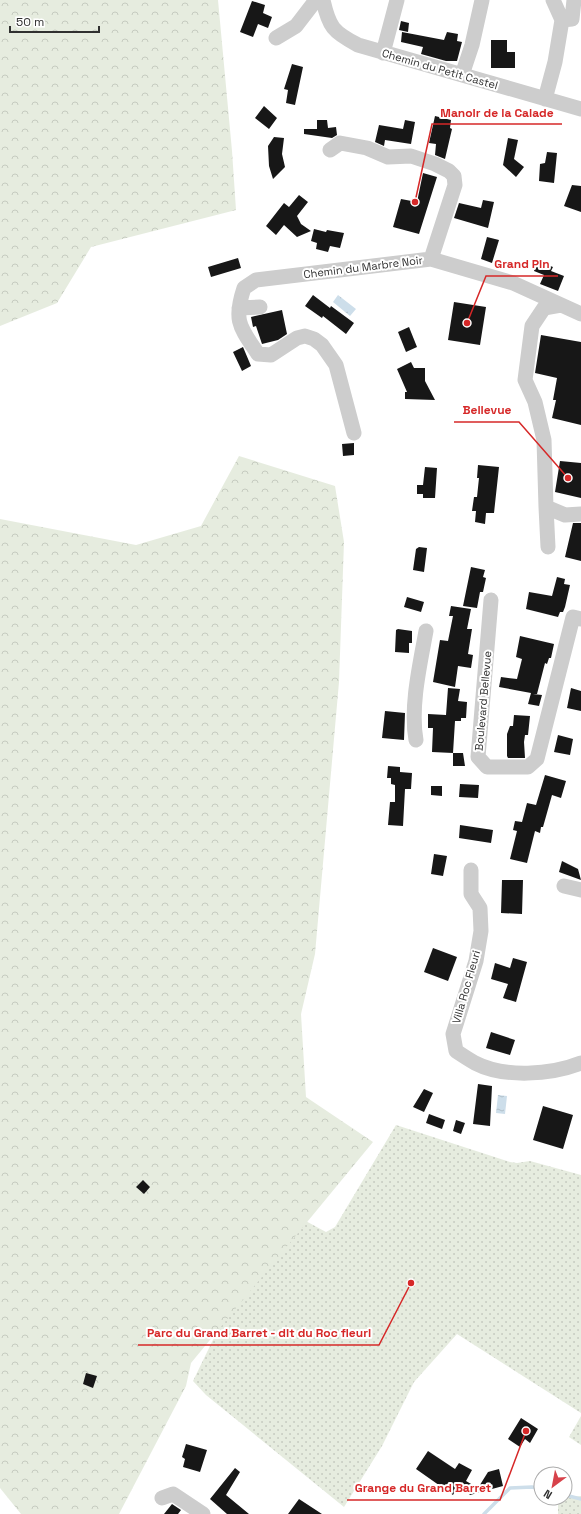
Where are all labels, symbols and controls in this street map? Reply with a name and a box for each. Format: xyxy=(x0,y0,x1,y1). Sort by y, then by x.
scale bar xyxy=(10,8,99,34)
text: 50 m xyxy=(16,14,44,30)
street label: Chemin du Petit Castel xyxy=(380,46,500,92)
callout: Manoir de la Calade xyxy=(432,100,562,124)
text: Manoir de la Calade xyxy=(440,105,554,121)
callout: Grand Pin xyxy=(486,252,558,276)
street label: Chemin du Marbre Noir xyxy=(303,253,423,281)
text: Grand Pin xyxy=(494,256,550,272)
callout: Bellevue xyxy=(454,398,519,422)
text: Bellevue xyxy=(463,402,512,418)
street label: Boulevard Bellevue xyxy=(472,650,494,752)
street label: Villa Roc Fleuri xyxy=(449,948,483,1025)
callout: Parc du Grand Barret - dit du Roc fleuri xyxy=(138,1321,379,1345)
text: Parc du Grand Barret - dit du Roc fleuri xyxy=(147,1325,371,1341)
north arrow xyxy=(533,1466,573,1506)
callout: Grange du Grand Barret xyxy=(347,1476,500,1500)
text: Grange du Grand Barret xyxy=(355,1480,491,1496)
text: N xyxy=(541,1487,555,1502)

